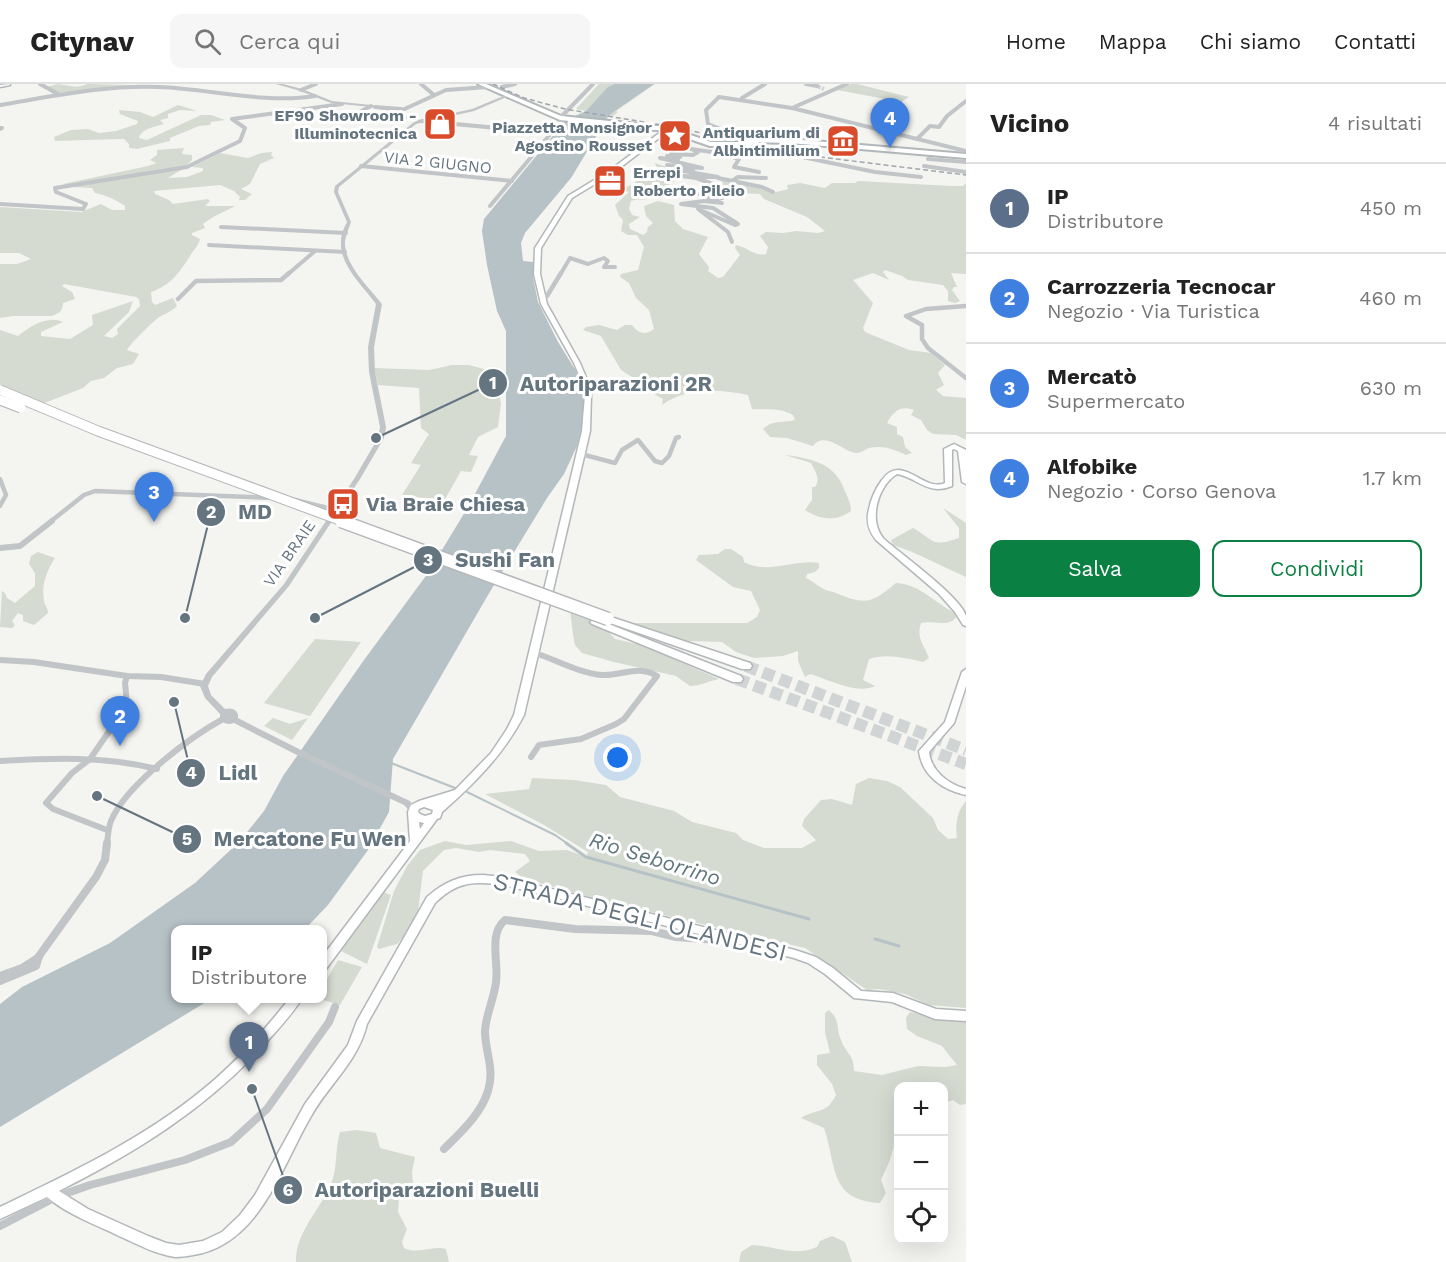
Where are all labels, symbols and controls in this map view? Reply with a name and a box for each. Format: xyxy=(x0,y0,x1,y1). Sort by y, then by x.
search box xyxy=(170,14,590,68)
text: Citynav xyxy=(30,25,134,58)
icon: search xyxy=(191,25,224,58)
text: Cerca qui xyxy=(239,29,340,54)
text: Home xyxy=(1006,29,1066,54)
text: Mappa xyxy=(1099,29,1167,54)
text: Chi siamo xyxy=(1200,29,1301,54)
text: Contatti xyxy=(1334,29,1416,54)
pin: 4 xyxy=(870,98,910,148)
place label: EF90 Showroom - Illuminotecnica xyxy=(274,106,418,143)
shop icon: EF90 Showroom - Illuminotecnica xyxy=(422,106,458,142)
text: Vicino xyxy=(990,108,1069,138)
text: 4 risultati xyxy=(1328,111,1422,135)
place label: Piazzetta Monsignor Agostino Rousset xyxy=(492,118,652,155)
place icon: Piazzetta Monsignor Agostino Rousset xyxy=(657,118,693,154)
place label: Antiquarium di Albintimilium xyxy=(703,123,820,160)
museum icon: Antiquarium di Albintimilium xyxy=(825,123,861,159)
street label: VIA 2 GIUGNO xyxy=(383,147,493,178)
office icon: Errepi Roberto Pileio xyxy=(592,163,628,199)
place label: Errepi Roberto Pileio xyxy=(633,163,745,200)
text: IP xyxy=(1047,184,1069,209)
text: 1 xyxy=(1005,196,1014,220)
text: 450 m xyxy=(1360,196,1422,220)
text: Distributore xyxy=(1047,209,1164,233)
text: Carrozzeria Tecnocar xyxy=(1047,274,1275,299)
text: 2 xyxy=(1004,286,1015,310)
text: 460 m xyxy=(1359,286,1422,310)
text: Negozio · Via Turistica xyxy=(1047,299,1260,323)
callout: Autoriparazioni 2R xyxy=(478,364,724,403)
text: Mercatò xyxy=(1047,364,1137,389)
text: Autoriparazioni 2R xyxy=(520,371,713,396)
text: 1 xyxy=(489,372,497,393)
text: 3 xyxy=(1004,376,1015,400)
text: 630 m xyxy=(1360,376,1422,400)
text: Supermercato xyxy=(1047,389,1185,413)
text: Alfobike xyxy=(1047,454,1137,479)
text: 4 xyxy=(1003,466,1016,490)
text: 1.7 km xyxy=(1363,466,1422,490)
pin: 3 xyxy=(134,472,174,522)
text: Negozio · Corso Genova xyxy=(1047,479,1276,503)
bus stop icon: Via Braie Chiesa xyxy=(325,486,361,522)
place label: Via Braie Chiesa xyxy=(366,492,526,516)
callout: MD xyxy=(196,493,284,532)
text: MD xyxy=(238,499,272,524)
text: 2 xyxy=(206,501,216,522)
street label: VIA BRAIE xyxy=(260,516,319,590)
callout: Sushi Fan xyxy=(413,540,567,579)
button: Salva xyxy=(990,540,1200,597)
button: Condividi xyxy=(1212,540,1422,597)
text: Sushi Fan xyxy=(455,547,555,572)
text: 3 xyxy=(423,549,433,570)
pin: 2 xyxy=(100,696,140,746)
your location xyxy=(603,743,632,772)
callout: Lidl xyxy=(176,754,269,793)
text: Lidl xyxy=(219,760,258,785)
text: 4 xyxy=(185,762,197,783)
callout: Mercatone Fu Wen xyxy=(172,820,419,859)
text: Mercatone Fu Wen xyxy=(214,826,406,851)
water label: Rio Seborrino xyxy=(587,827,724,890)
text: 5 xyxy=(182,828,192,849)
street label: STRADA DEGLI OLANDESI xyxy=(491,867,789,967)
popup xyxy=(171,925,327,1003)
text: IP xyxy=(191,940,212,965)
text: Distributore xyxy=(191,965,307,989)
pin: 1 xyxy=(230,1022,268,1072)
map controls xyxy=(894,1082,948,1244)
button: + xyxy=(894,1082,948,1136)
button: − xyxy=(894,1136,948,1190)
callout: Autoriparazioni Buelli xyxy=(273,1170,551,1209)
text: Autoriparazioni Buelli xyxy=(315,1177,539,1202)
text: 6 xyxy=(282,1179,294,1200)
button: locate xyxy=(894,1190,948,1244)

